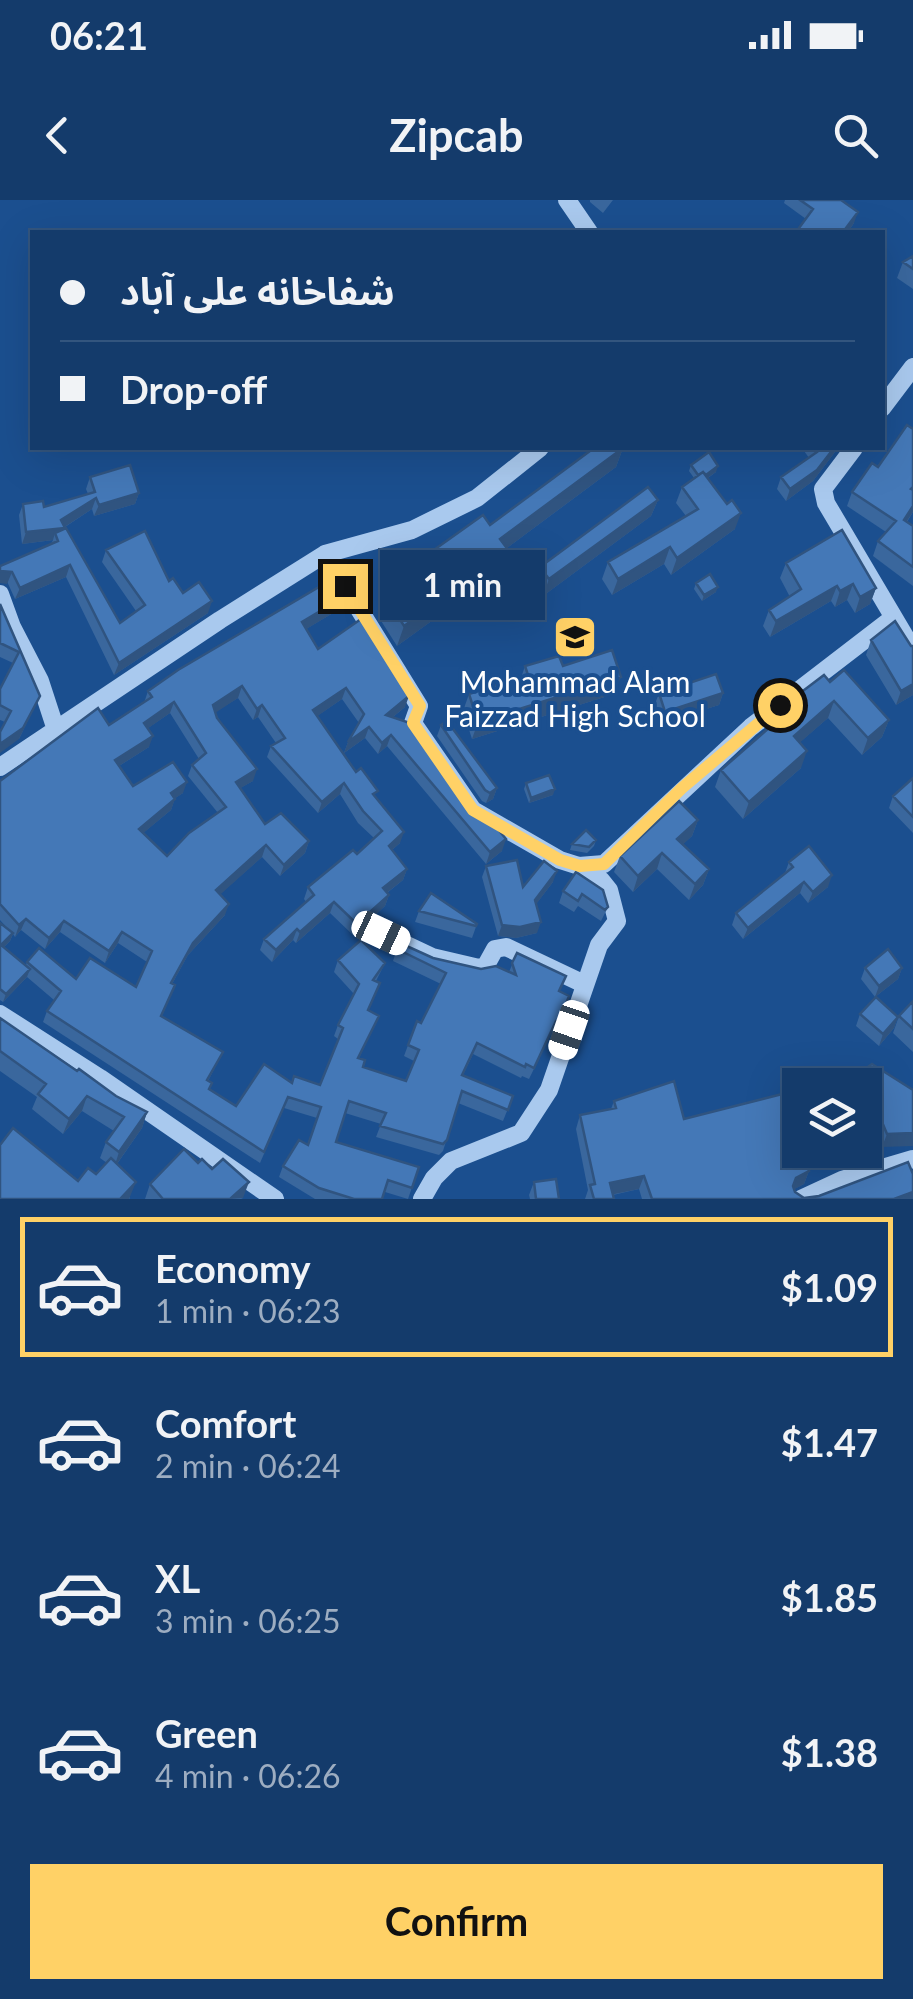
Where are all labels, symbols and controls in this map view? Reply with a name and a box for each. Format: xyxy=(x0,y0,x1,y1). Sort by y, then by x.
text: 06:21 xyxy=(50,12,148,58)
icon: back xyxy=(30,108,85,163)
text: Zipcab xyxy=(389,108,524,162)
icon: search xyxy=(828,108,883,163)
text: شفاخانه علی آباد xyxy=(120,267,395,313)
text: Drop-off xyxy=(120,366,267,412)
callout: 1 min xyxy=(380,551,545,621)
route end xyxy=(323,564,368,609)
text: 1 min xyxy=(423,565,502,604)
school or university icon: Mohammad Alam Faizzad High School xyxy=(552,614,598,660)
place label: Mohammad Alam Faizzad High School xyxy=(444,663,706,733)
route start xyxy=(758,683,803,728)
car xyxy=(347,907,415,959)
car xyxy=(545,997,593,1063)
map controls xyxy=(782,1068,882,1168)
button: layers xyxy=(782,1068,882,1168)
icon: car xyxy=(35,1242,125,1332)
text: Economy xyxy=(155,1245,310,1291)
text: $1.09 xyxy=(781,1264,878,1310)
text: 1 min · 06:23 xyxy=(155,1291,341,1330)
icon: car xyxy=(35,1397,125,1487)
text: Comfort xyxy=(155,1400,296,1446)
text: $1.47 xyxy=(781,1419,878,1465)
text: 2 min · 06:24 xyxy=(155,1446,341,1485)
icon: car xyxy=(35,1552,125,1642)
text: XL xyxy=(155,1555,200,1601)
text: $1.85 xyxy=(781,1574,878,1620)
text: 3 min · 06:25 xyxy=(155,1601,341,1640)
icon: car xyxy=(35,1707,125,1797)
text: Green xyxy=(155,1710,258,1756)
text: $1.38 xyxy=(781,1729,878,1775)
text: 4 min · 06:26 xyxy=(155,1756,341,1795)
button: Confirm xyxy=(30,1864,883,1979)

